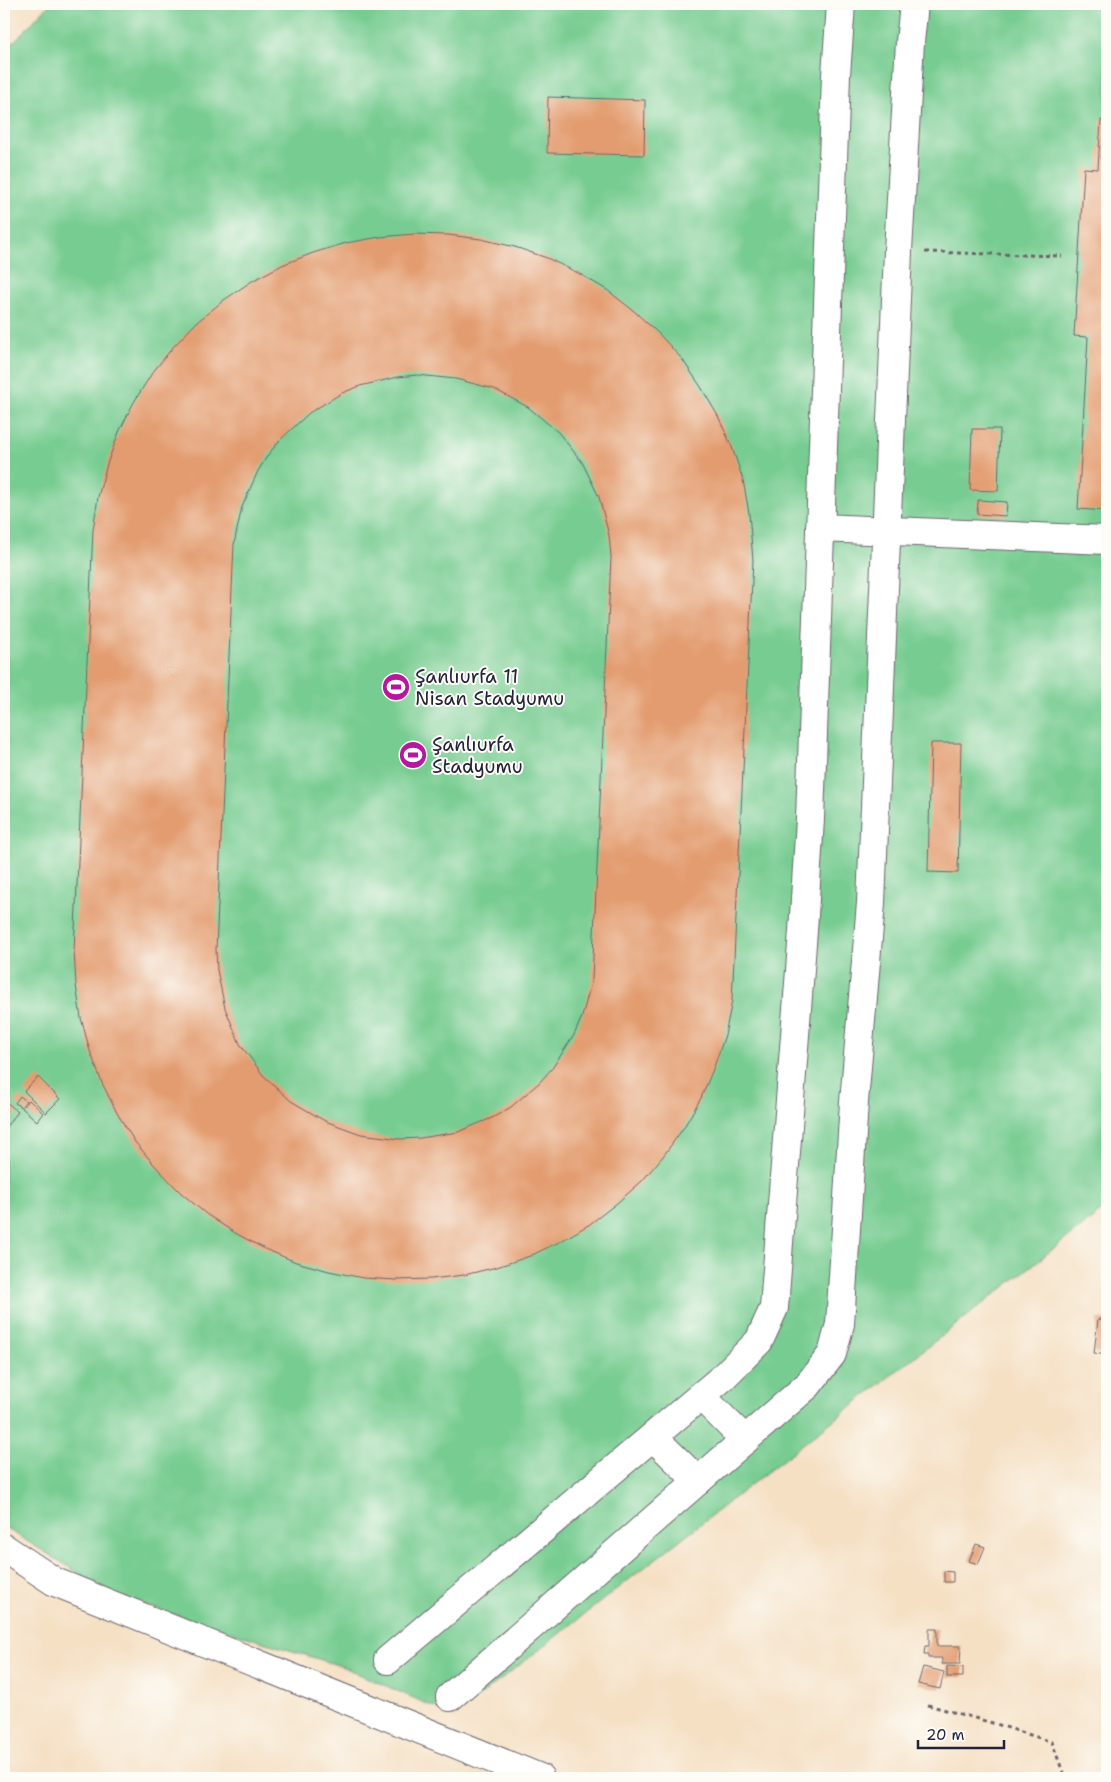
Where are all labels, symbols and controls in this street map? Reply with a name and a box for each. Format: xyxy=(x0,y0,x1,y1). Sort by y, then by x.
place label: Şanlıurfa 11 Nisan Stadyumu xyxy=(415,664,564,711)
sports icon: Şanlıurfa 11 Nisan Stadyumu xyxy=(381,672,411,702)
place label: Şanlıurfa Stadyumu xyxy=(432,732,523,779)
sports icon: Şanlıurfa Stadyumu xyxy=(398,740,428,770)
scale bar xyxy=(918,1717,1005,1749)
text: 20 m xyxy=(926,1725,965,1745)

